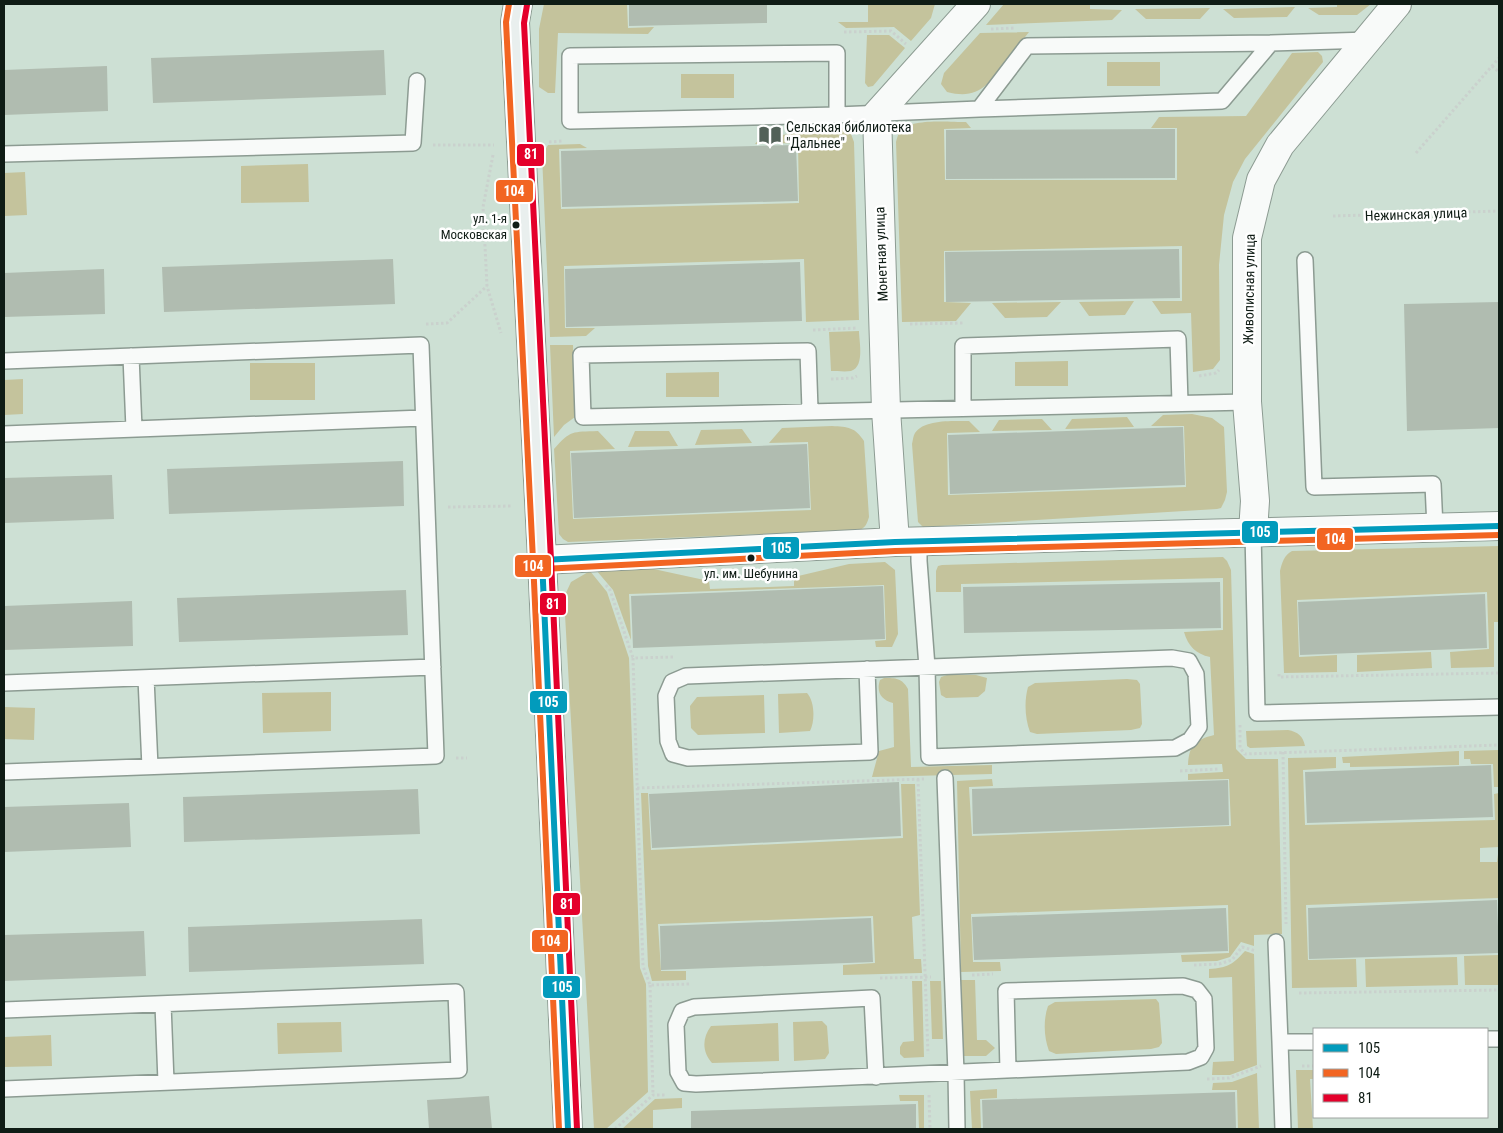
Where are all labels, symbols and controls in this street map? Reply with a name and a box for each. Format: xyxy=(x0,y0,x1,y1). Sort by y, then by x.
place label: Сельская библиотека "Дальнее" xyxy=(786,119,911,151)
library icon: Сельская библиотека "Дальнее" xyxy=(757,122,783,148)
line badge: 81 xyxy=(516,143,545,167)
text: 81 xyxy=(524,146,538,162)
line badge: 104 xyxy=(495,179,534,203)
text: 104 xyxy=(503,183,525,199)
street label: Нежинская улица xyxy=(1364,204,1468,224)
street label: Монетная улица xyxy=(871,206,891,302)
place label: ул. 1-я Московская xyxy=(441,211,507,242)
marker: ул. 1-я Московская xyxy=(511,220,521,230)
street label: Живописная улица xyxy=(1240,234,1258,344)
line badge: 105 xyxy=(1241,520,1279,544)
text: 105 xyxy=(1249,524,1271,540)
line badge: 104 xyxy=(1316,527,1354,551)
text: 104 xyxy=(1324,531,1346,547)
line badge: 105 xyxy=(762,536,800,560)
text: 105 xyxy=(770,540,792,556)
marker: ул. им. Шебунина xyxy=(746,553,756,563)
line badge: 104 xyxy=(514,554,552,578)
text: 104 xyxy=(522,558,544,574)
place label: ул. им. Шебунина xyxy=(704,566,798,581)
line badge: 81 xyxy=(539,592,567,616)
text: 81 xyxy=(546,596,560,612)
line badge: 105 xyxy=(529,690,568,714)
text: 105 xyxy=(537,694,559,710)
line badge: 81 xyxy=(552,892,581,916)
text: 81 xyxy=(560,896,574,912)
line badge: 104 xyxy=(531,929,569,953)
text: 104 xyxy=(539,933,561,949)
line badge: 105 xyxy=(542,975,581,999)
text: 105 xyxy=(551,979,573,995)
legend xyxy=(1313,1028,1488,1118)
text: 105 xyxy=(1358,1039,1380,1057)
text: 104 xyxy=(1358,1064,1380,1082)
text: 81 xyxy=(1358,1089,1373,1107)

